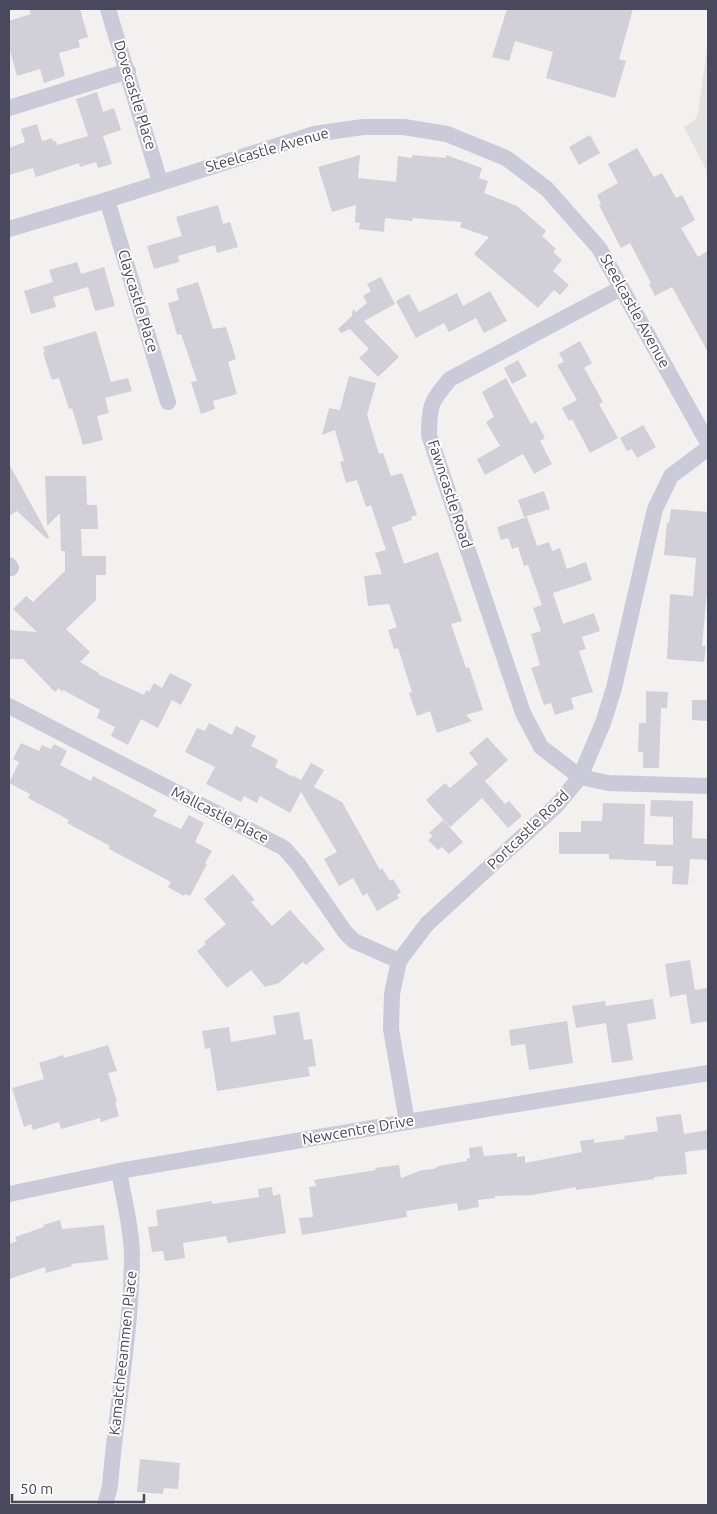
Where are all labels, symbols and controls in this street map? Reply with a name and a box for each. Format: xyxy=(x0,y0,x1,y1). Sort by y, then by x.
street label: Dovecastle Place xyxy=(111,38,160,152)
street label: Steelcastle Avenue xyxy=(203,124,330,175)
street label: Claycastle Place xyxy=(115,247,162,354)
street label: Steelcastle Avenue xyxy=(597,251,674,371)
street label: Fawncastle Road xyxy=(425,438,476,550)
street label: Mallcastle Place xyxy=(169,783,272,846)
street label: Portcastle Road xyxy=(483,787,572,873)
street label: Newcentre Drive xyxy=(301,1111,415,1148)
street label: Kamatcheeammen Place xyxy=(105,1270,140,1436)
scale bar xyxy=(12,1472,145,1504)
text: 50 m xyxy=(20,1480,53,1497)

